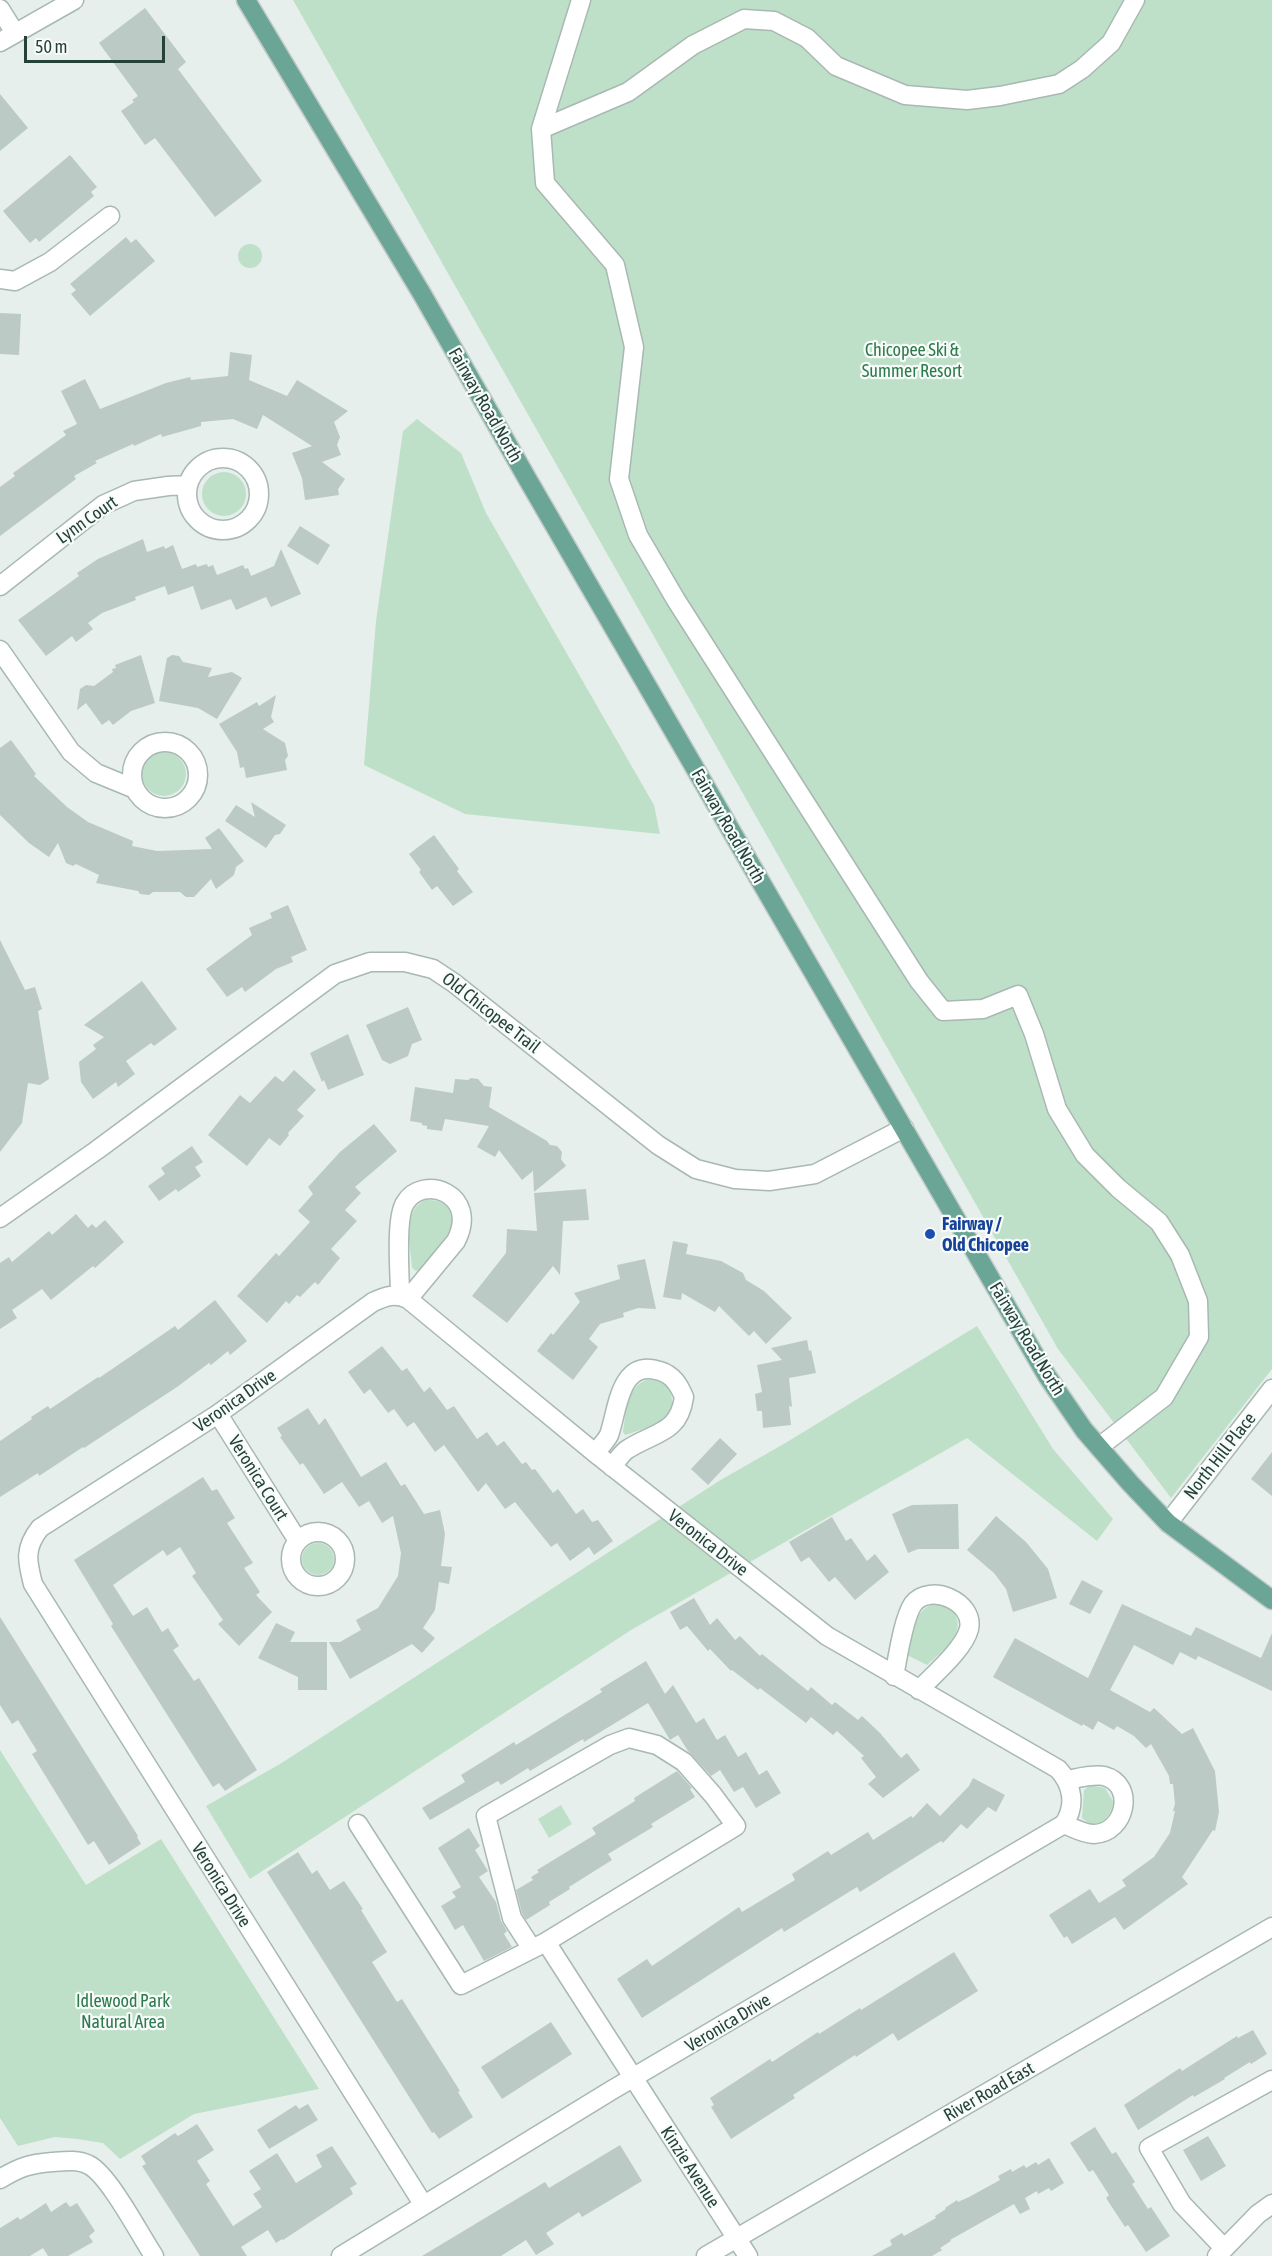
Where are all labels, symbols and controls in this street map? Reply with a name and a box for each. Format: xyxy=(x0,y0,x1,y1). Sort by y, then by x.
scale bar xyxy=(27,24,168,62)
text: 50 m xyxy=(35,36,67,57)
park label: Chicopee Ski & Summer Resort xyxy=(862,339,962,382)
street label: Fairway Road North xyxy=(444,344,526,466)
street label: Lynn Court xyxy=(52,491,122,549)
street label: Fairway Road North xyxy=(687,765,769,887)
street label: Old Chicopee Trail xyxy=(438,968,544,1058)
place label: Fairway / Old Chicopee xyxy=(942,1213,1029,1256)
marker: Fairway / Old Chicopee xyxy=(923,1227,937,1241)
street label: Fairway Road North xyxy=(985,1278,1069,1400)
street label: Veronica Drive xyxy=(190,1365,280,1437)
street label: North Hill Place xyxy=(1179,1408,1261,1504)
street label: Veronica Court xyxy=(223,1432,293,1524)
street label: Veronica Drive xyxy=(664,1505,752,1581)
street label: Veronica Drive xyxy=(187,1839,255,1931)
street label: Veronica Drive xyxy=(681,1989,775,2057)
park label: Idlewood Park Natural Area xyxy=(76,1990,170,2032)
street label: River Road East xyxy=(940,2057,1038,2127)
street label: Kinzie Avenue xyxy=(656,2122,724,2212)

